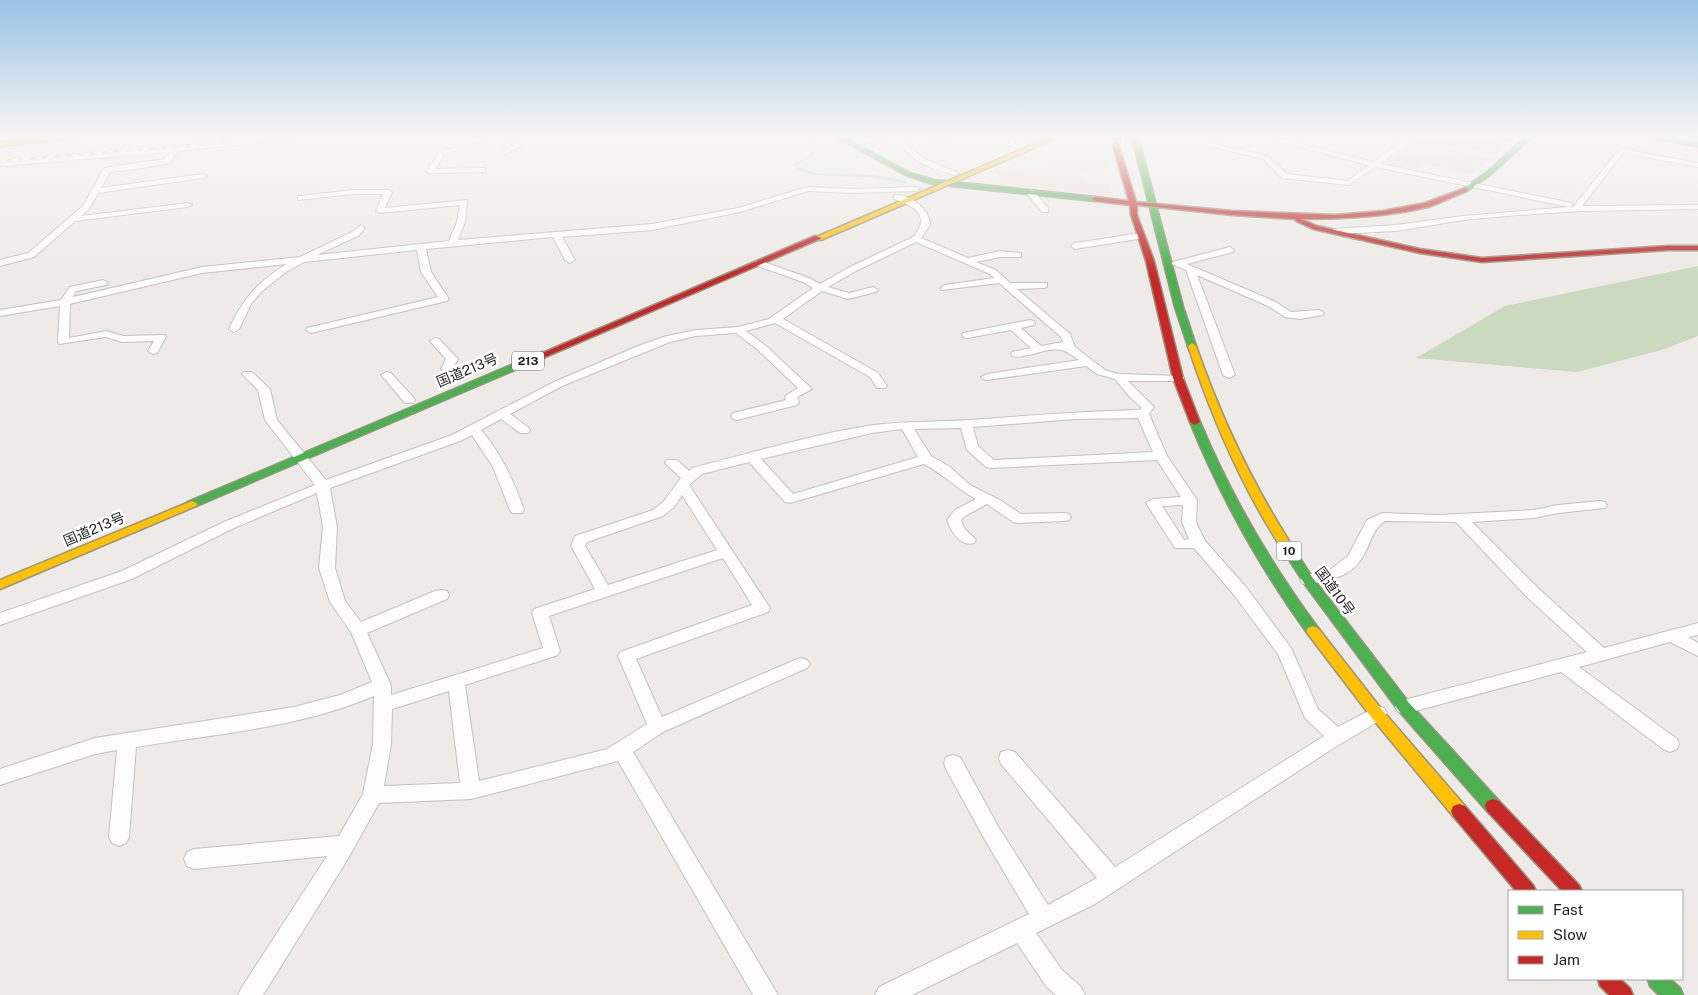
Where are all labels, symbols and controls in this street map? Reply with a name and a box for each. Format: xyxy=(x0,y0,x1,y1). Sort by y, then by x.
street label: 国道213号 xyxy=(434,350,500,390)
road number: 213 xyxy=(512,352,544,371)
street label: 国道213号 xyxy=(61,509,127,549)
road number: 10 xyxy=(1276,542,1302,560)
street label: 国道10号 xyxy=(1312,564,1358,618)
legend xyxy=(1508,890,1683,980)
text: Fast xyxy=(1553,901,1583,918)
text: Slow xyxy=(1553,926,1588,943)
text: Jam xyxy=(1553,951,1580,968)

